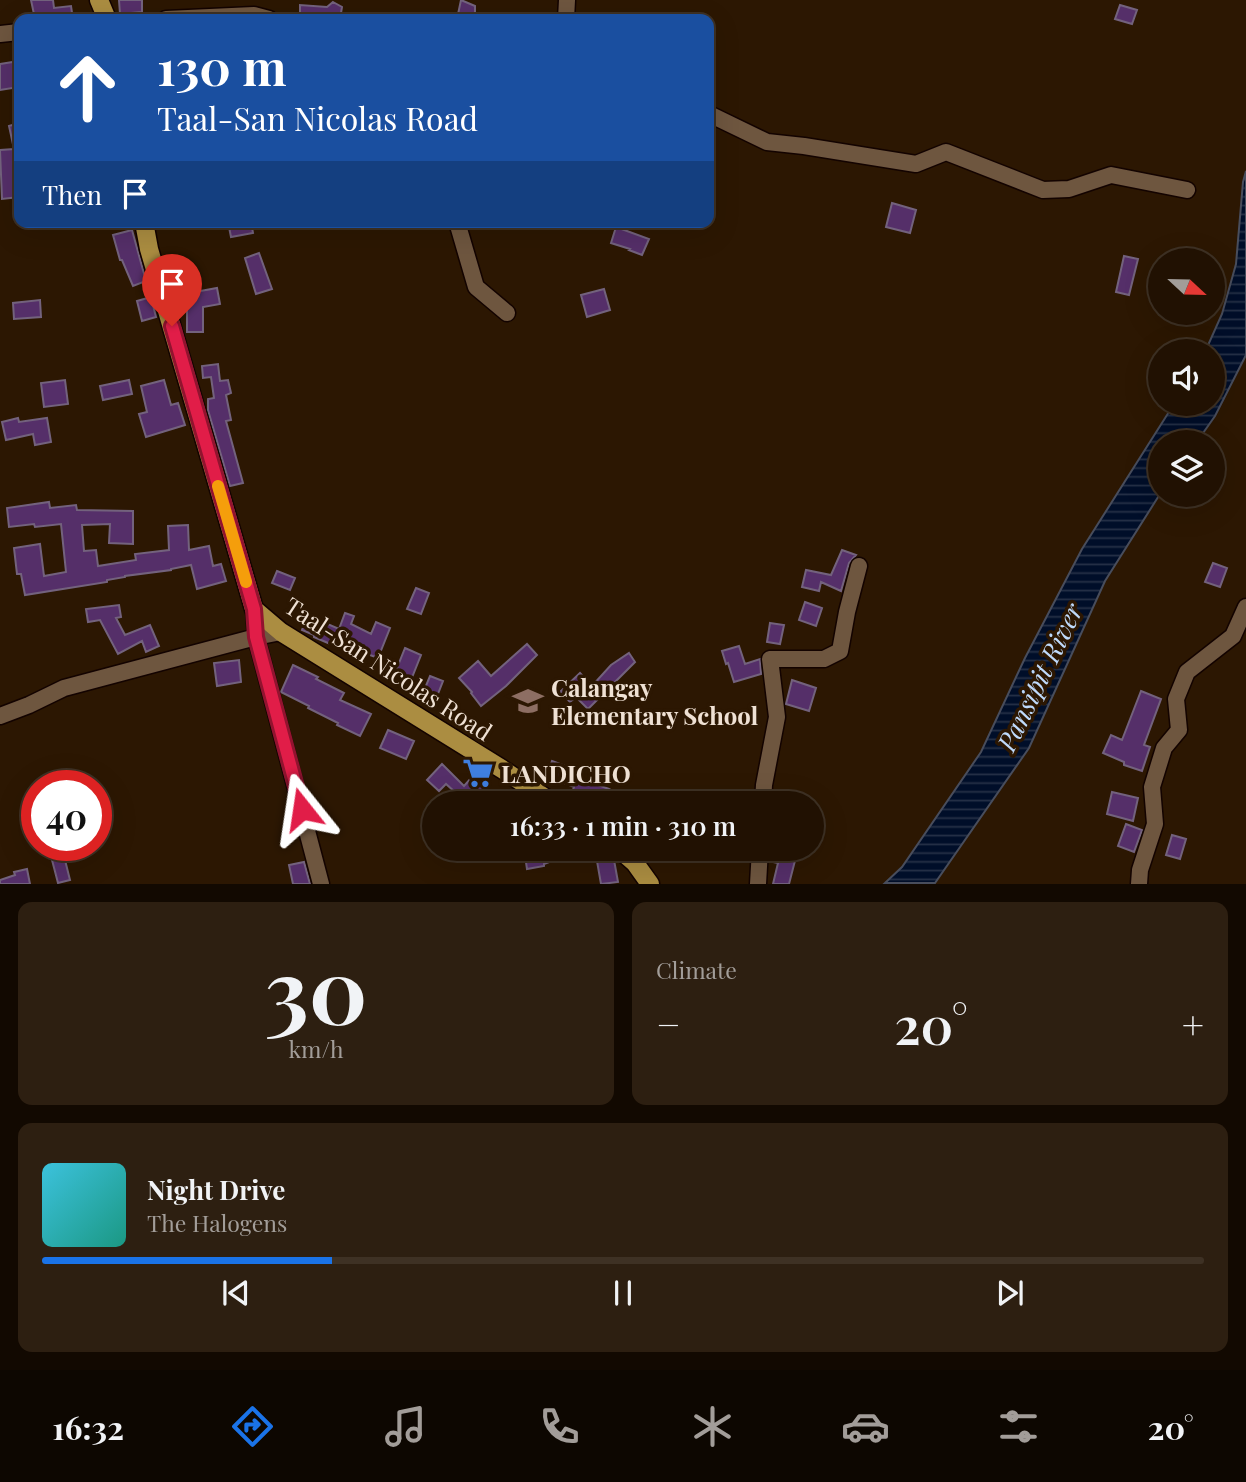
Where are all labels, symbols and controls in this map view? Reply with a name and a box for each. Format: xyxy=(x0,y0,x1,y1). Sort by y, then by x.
text: 130 m xyxy=(157,33,287,98)
icon: ahead xyxy=(42,42,133,133)
text: Taal-San Nicolas Road xyxy=(157,96,478,139)
icon: arrive xyxy=(116,175,154,213)
text: Then xyxy=(42,177,102,212)
north arrow xyxy=(1148,248,1225,326)
map controls xyxy=(1148,248,1225,507)
pin xyxy=(142,254,202,326)
icon: arrive xyxy=(153,265,191,303)
button: sound xyxy=(1148,339,1225,416)
button: layers xyxy=(1148,430,1225,507)
street label: Taal-San Nicolas Road xyxy=(279,589,499,747)
water label: Pansipit River xyxy=(988,597,1090,758)
place label: Calangay Elementary School xyxy=(551,671,759,731)
school or university icon: Calangay Elementary School xyxy=(511,684,545,718)
supermarket icon: LANDICHO xyxy=(461,756,495,790)
place label: LANDICHO xyxy=(501,757,631,789)
speed limit sign: 40 xyxy=(21,770,112,861)
position arrow xyxy=(265,772,339,846)
text: 16:33 · 1 min · 310 m xyxy=(510,808,736,843)
text: 30 xyxy=(264,927,368,1048)
text: Climate xyxy=(656,954,737,985)
text: 20° xyxy=(894,989,968,1058)
text: − xyxy=(656,998,681,1049)
text: + xyxy=(1182,998,1204,1049)
text: km/h xyxy=(288,1033,344,1064)
text: Night Drive xyxy=(147,1172,285,1207)
text: The Halogens xyxy=(147,1207,287,1238)
icon: previous xyxy=(217,1274,255,1312)
icon: pause xyxy=(604,1274,642,1312)
icon: next xyxy=(991,1274,1029,1312)
icon: directions xyxy=(228,1402,277,1451)
icon: music xyxy=(381,1402,430,1451)
icon: phone xyxy=(535,1402,584,1451)
icon: climate xyxy=(688,1402,737,1451)
icon: car xyxy=(841,1402,890,1451)
icon: filters xyxy=(994,1402,1043,1451)
text: 16:32 xyxy=(52,1405,124,1448)
text: 20° xyxy=(1148,1405,1194,1448)

